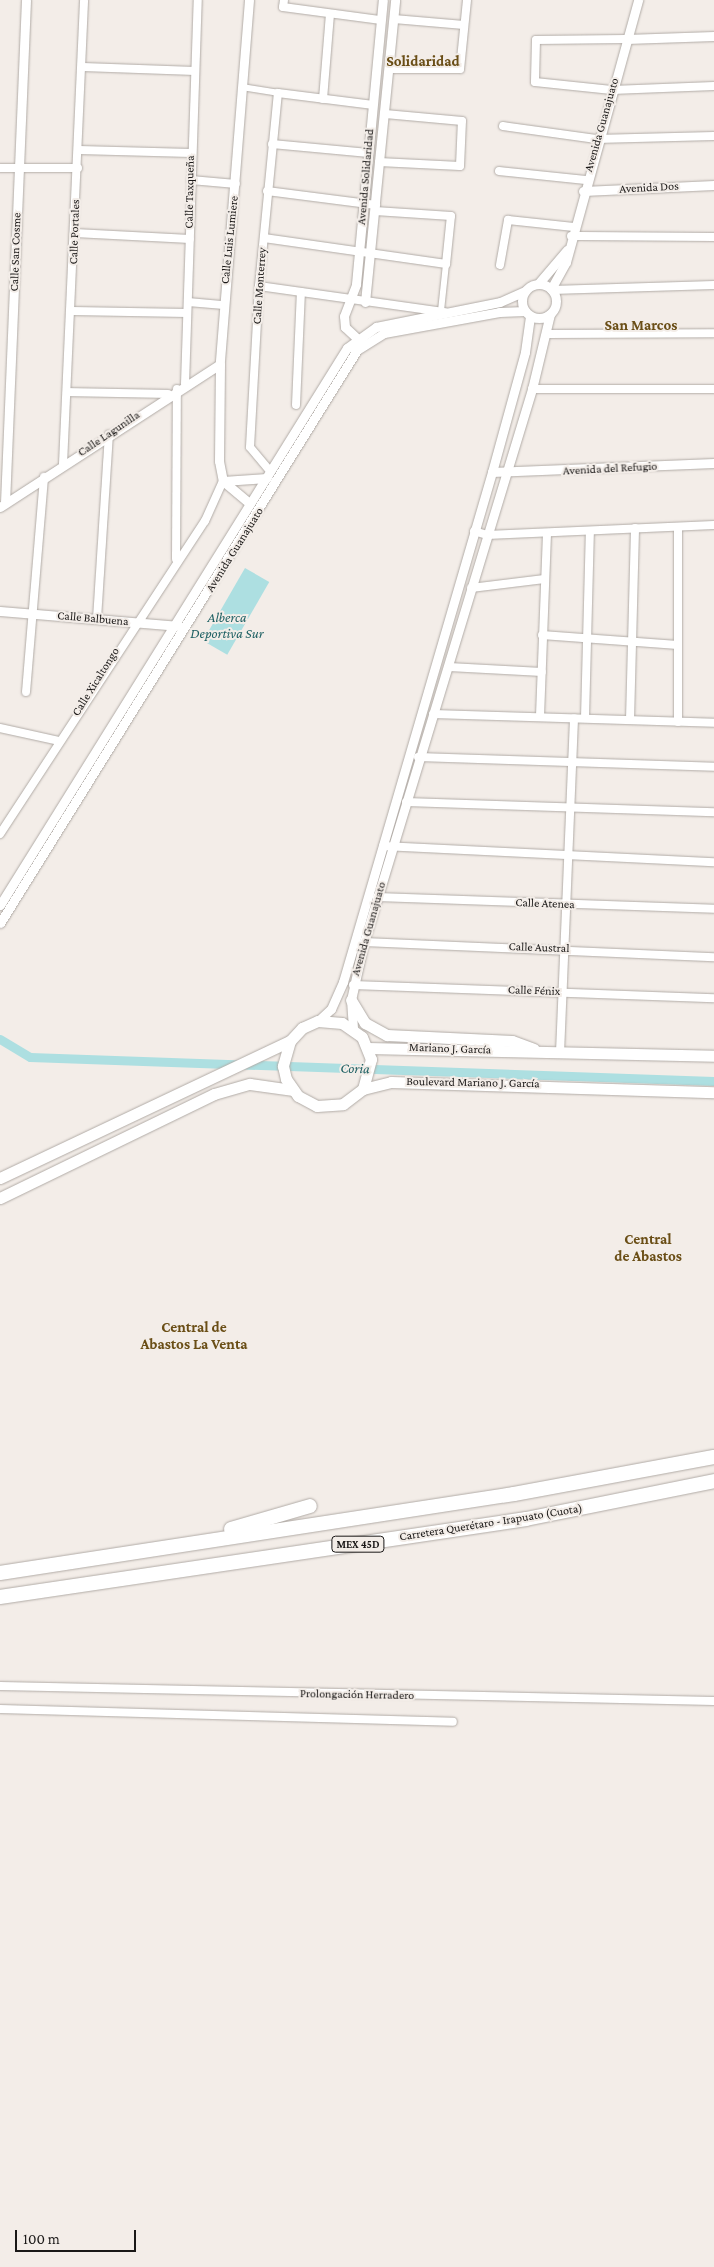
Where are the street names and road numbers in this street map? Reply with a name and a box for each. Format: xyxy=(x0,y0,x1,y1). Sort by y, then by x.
street label: Avenida Guanajuato xyxy=(582,76,622,174)
street label: Avenida Solidaridad xyxy=(355,128,377,226)
street label: Calle Taxqueña xyxy=(182,155,198,229)
street label: Avenida Dos xyxy=(619,179,679,197)
street label: Calle Luis Lumiere xyxy=(218,195,242,285)
street label: Calle Portales xyxy=(67,199,83,265)
street label: Calle San Cosme xyxy=(7,212,25,292)
street label: Calle Monterrey xyxy=(250,247,270,325)
street label: Calle Lagunilla xyxy=(75,408,143,460)
street label: Avenida del Refugio xyxy=(562,459,658,479)
street label: Avenida Guanajuato xyxy=(203,505,267,595)
street label: Calle Balbuena xyxy=(57,609,129,629)
street label: Calle Xicaltongo xyxy=(69,645,123,719)
street label: Avenida Guanajuato xyxy=(349,880,389,978)
street label: Calle Atenea xyxy=(515,896,575,912)
street label: Calle Austral xyxy=(508,940,570,956)
street label: Calle Fénix xyxy=(507,983,561,999)
street label: Mariano J. García xyxy=(409,1040,491,1058)
street label: Boulevard Mariano J. García xyxy=(406,1075,540,1091)
street label: Carretera Querétaro - Irapuato (Cuota) xyxy=(398,1501,584,1545)
road number: MEX 45D xyxy=(330,1536,386,1552)
street label: Prolongación Herradero xyxy=(300,1687,414,1703)

